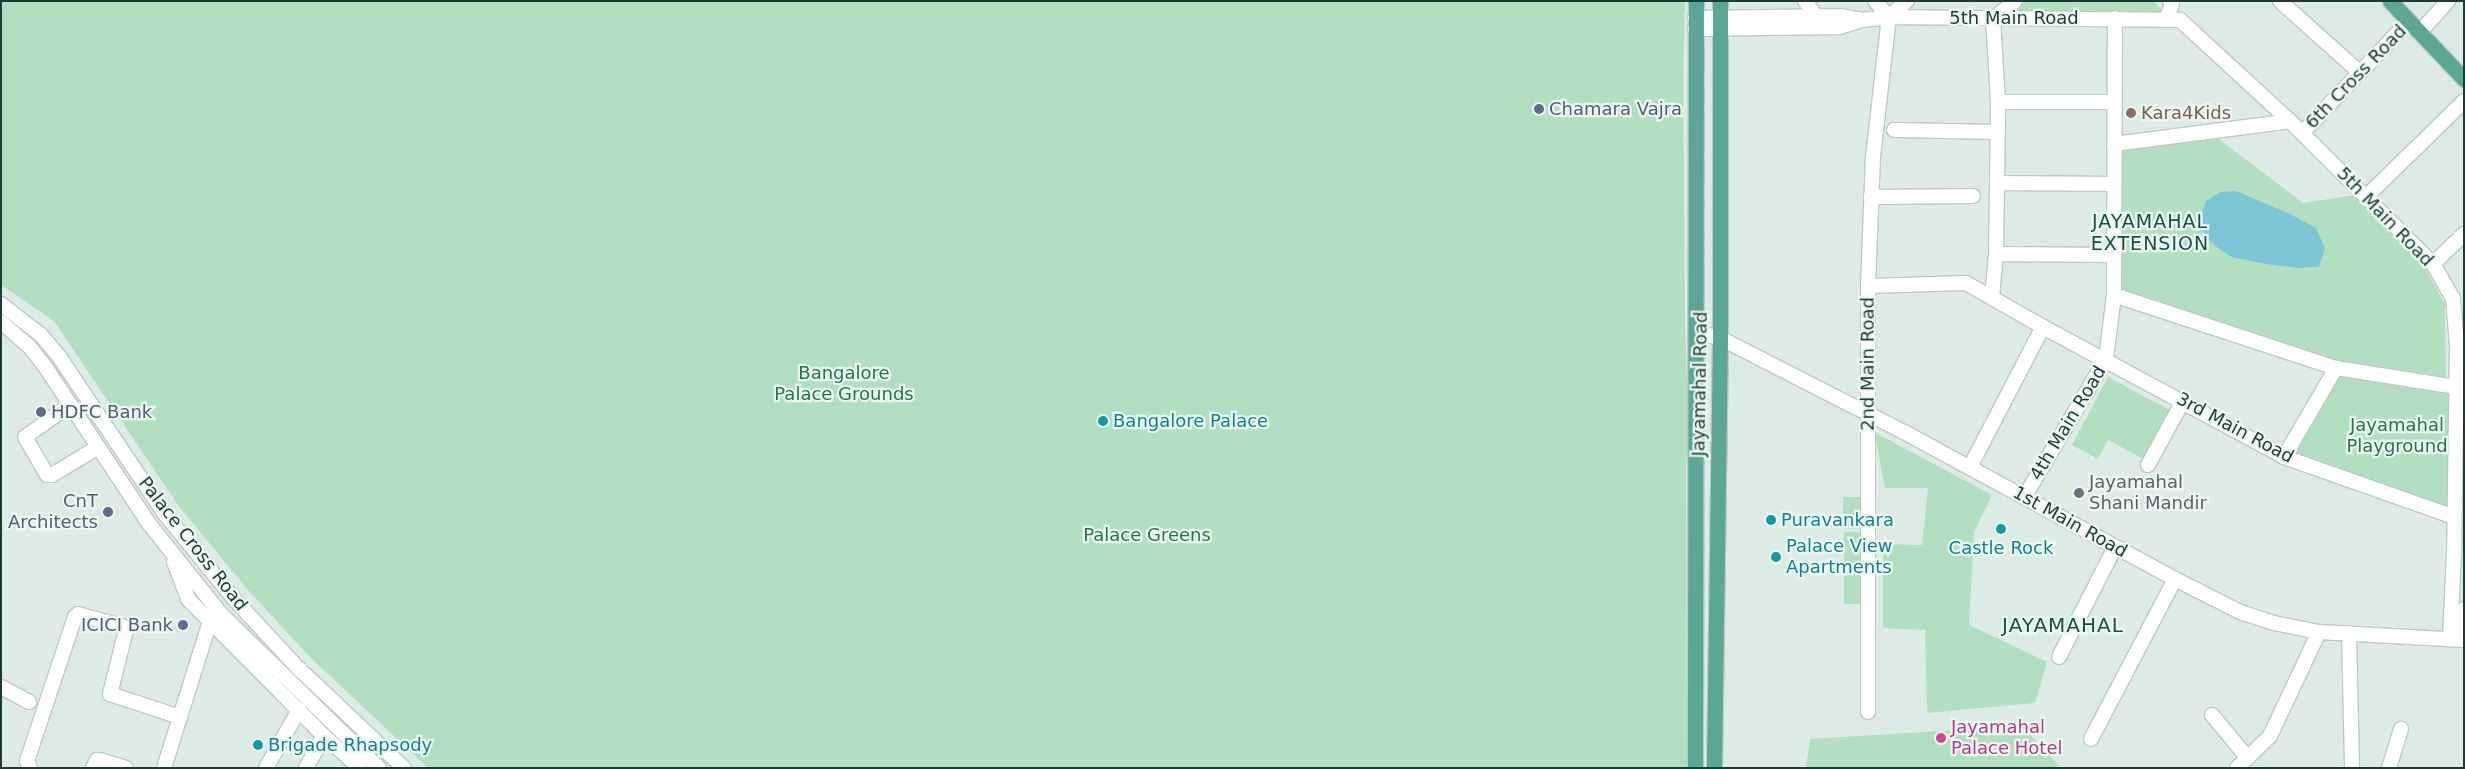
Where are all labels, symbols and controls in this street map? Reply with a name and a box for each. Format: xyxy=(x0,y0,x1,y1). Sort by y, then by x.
street label: 5th Main Road xyxy=(1949,7,2079,29)
street label: 6th Cross Road xyxy=(2301,21,2411,133)
place label: Chamara Vajra xyxy=(1549,98,1682,120)
place label: Kara4Kids xyxy=(2141,102,2231,124)
marker: Chamara Vajra xyxy=(1533,103,1545,115)
marker: Kara4Kids xyxy=(2125,107,2137,119)
street label: 5th Main Road xyxy=(2332,163,2438,271)
district label: JAYAMAHAL EXTENSION xyxy=(2090,211,2210,255)
street label: 2nd Main Road xyxy=(1857,297,1879,431)
street label: Jayamahal Road xyxy=(1688,311,1712,457)
street label: 4th Main Road xyxy=(2025,362,2111,484)
park label: Bangalore Palace Grounds xyxy=(774,363,914,406)
street label: 3rd Main Road xyxy=(2173,388,2297,468)
place label: HDFC Bank xyxy=(51,401,152,423)
marker: HDFC Bank xyxy=(35,406,47,418)
place label: Bangalore Palace xyxy=(1113,410,1268,432)
marker: Bangalore Palace xyxy=(1097,415,1109,427)
park label: Jayamahal Playground xyxy=(2346,415,2448,458)
place label: Jayamahal Shani Mandir xyxy=(2089,472,2207,514)
street label: Palace Cross Road xyxy=(134,473,252,615)
street label: 1st Main Road xyxy=(2009,482,2131,562)
marker: Jayamahal Shani Mandir xyxy=(2073,487,2085,499)
place label: CnT Architects xyxy=(8,491,98,534)
marker: CnT Architects xyxy=(102,506,114,518)
place label: Puravankara xyxy=(1781,509,1894,531)
marker: Puravankara xyxy=(1765,514,1777,526)
marker: Castle Rock xyxy=(1995,523,2007,535)
park label: Palace Greens xyxy=(1083,524,1211,546)
place label: Palace View Apartments xyxy=(1786,536,1893,578)
place label: Castle Rock xyxy=(1949,537,2053,559)
marker: Palace View Apartments xyxy=(1770,551,1782,563)
district label: JAYAMAHAL xyxy=(2001,613,2125,637)
place label: ICICI Bank xyxy=(81,614,173,636)
marker: ICICI Bank xyxy=(177,619,189,631)
place label: Jayamahal Palace Hotel xyxy=(1951,717,2062,760)
marker: Jayamahal Palace Hotel xyxy=(1935,732,1947,744)
place label: Brigade Rhapsody xyxy=(268,734,432,756)
marker: Brigade Rhapsody xyxy=(252,739,264,751)

